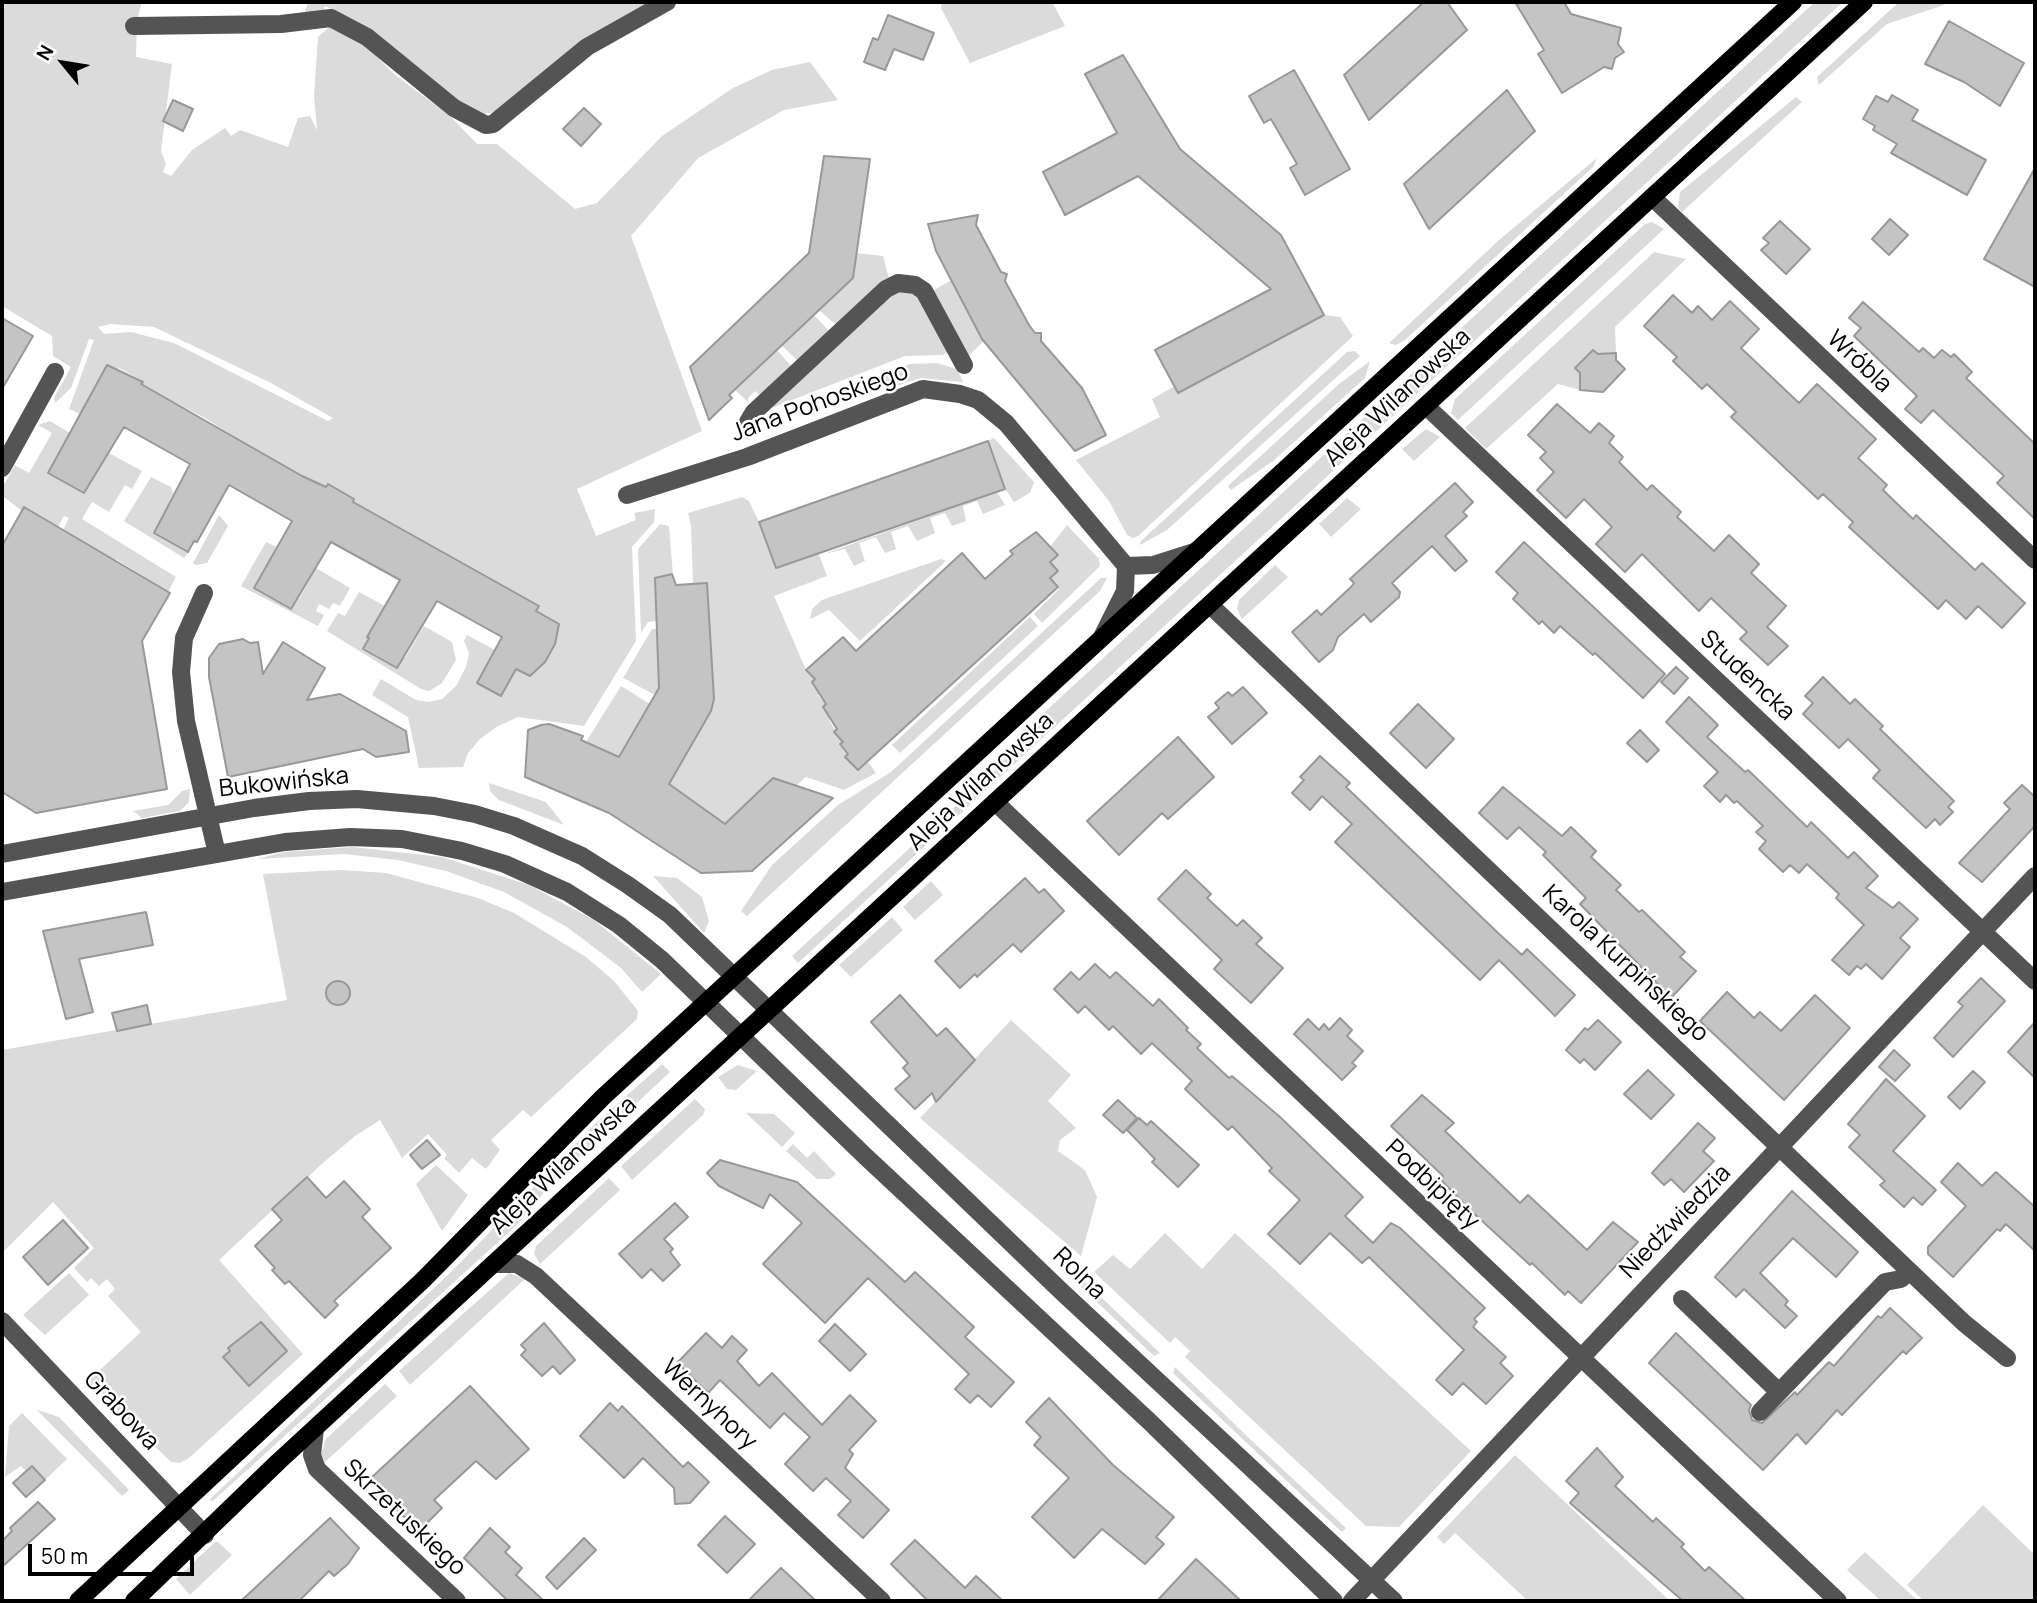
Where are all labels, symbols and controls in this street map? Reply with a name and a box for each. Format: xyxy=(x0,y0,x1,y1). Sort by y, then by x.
north arrow xyxy=(28,28,98,98)
text: N xyxy=(30,40,59,65)
street label: Aleja Wilanowska xyxy=(1319,323,1477,473)
street label: Wróbla xyxy=(1821,325,1897,399)
street label: Jana Pohoskiego xyxy=(728,358,912,448)
street label: Studencka xyxy=(1694,625,1800,727)
street label: Aleja Wilanowska xyxy=(902,707,1060,857)
street label: Bukowińska xyxy=(218,762,350,804)
street label: Karola Kurpińskiego xyxy=(1536,880,1714,1048)
street label: Aleja Wilanowska xyxy=(485,1091,643,1241)
street label: Podbipięty xyxy=(1379,1134,1485,1236)
street label: Niedźwiedzia xyxy=(1615,1159,1737,1285)
street label: Rolna xyxy=(1047,1242,1111,1306)
street label: Wernyhory xyxy=(655,1354,763,1456)
street label: Grabowa xyxy=(77,1366,165,1456)
street label: Skrzetuskiego xyxy=(337,1454,471,1582)
scale bar xyxy=(32,1530,198,1574)
text: 50 m xyxy=(41,1542,88,1570)

